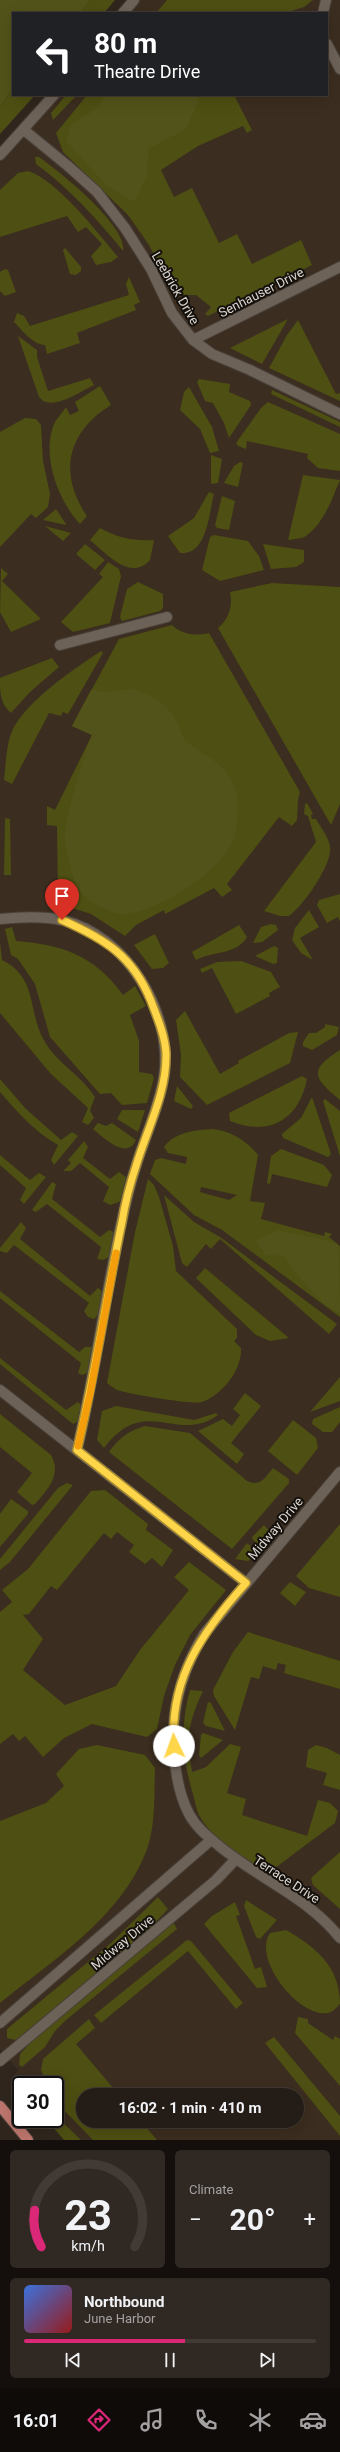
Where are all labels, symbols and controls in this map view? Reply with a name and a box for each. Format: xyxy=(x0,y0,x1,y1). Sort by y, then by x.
text: 80 m xyxy=(94,27,157,60)
icon: left xyxy=(28,28,80,80)
text: Theatre Drive xyxy=(94,61,200,82)
street label: Leebrick Drive xyxy=(149,249,202,327)
street label: Senhauser Drive xyxy=(216,264,306,320)
pin xyxy=(45,879,79,920)
icon: arrive xyxy=(51,885,73,907)
street label: Midway Drive xyxy=(245,1494,306,1563)
position arrow xyxy=(153,1725,195,1767)
street label: Terrace Drive xyxy=(251,1852,323,1906)
street label: Midway Drive xyxy=(88,1912,157,1973)
speed limit sign: 30 xyxy=(12,2076,64,2128)
text: 16:02 · 1 min · 410 m xyxy=(119,2099,261,2117)
text: Climate xyxy=(189,2182,233,2197)
text: 23 xyxy=(64,2191,111,2240)
text: 20° xyxy=(229,2202,276,2237)
text: − xyxy=(189,2207,202,2232)
text: + xyxy=(304,2207,316,2232)
text: km/h xyxy=(71,2238,104,2254)
text: Northbound xyxy=(84,2293,165,2311)
text: June Harbor xyxy=(84,2311,156,2326)
icon: previous xyxy=(62,2349,84,2371)
icon: pause xyxy=(159,2349,181,2371)
icon: next xyxy=(256,2349,278,2371)
icon: directions xyxy=(85,2406,113,2434)
icon: music xyxy=(138,2406,166,2434)
icon: phone xyxy=(192,2406,220,2434)
icon: climate xyxy=(246,2406,274,2434)
icon: car xyxy=(299,2406,327,2434)
text: 16:01 xyxy=(13,2410,59,2431)

